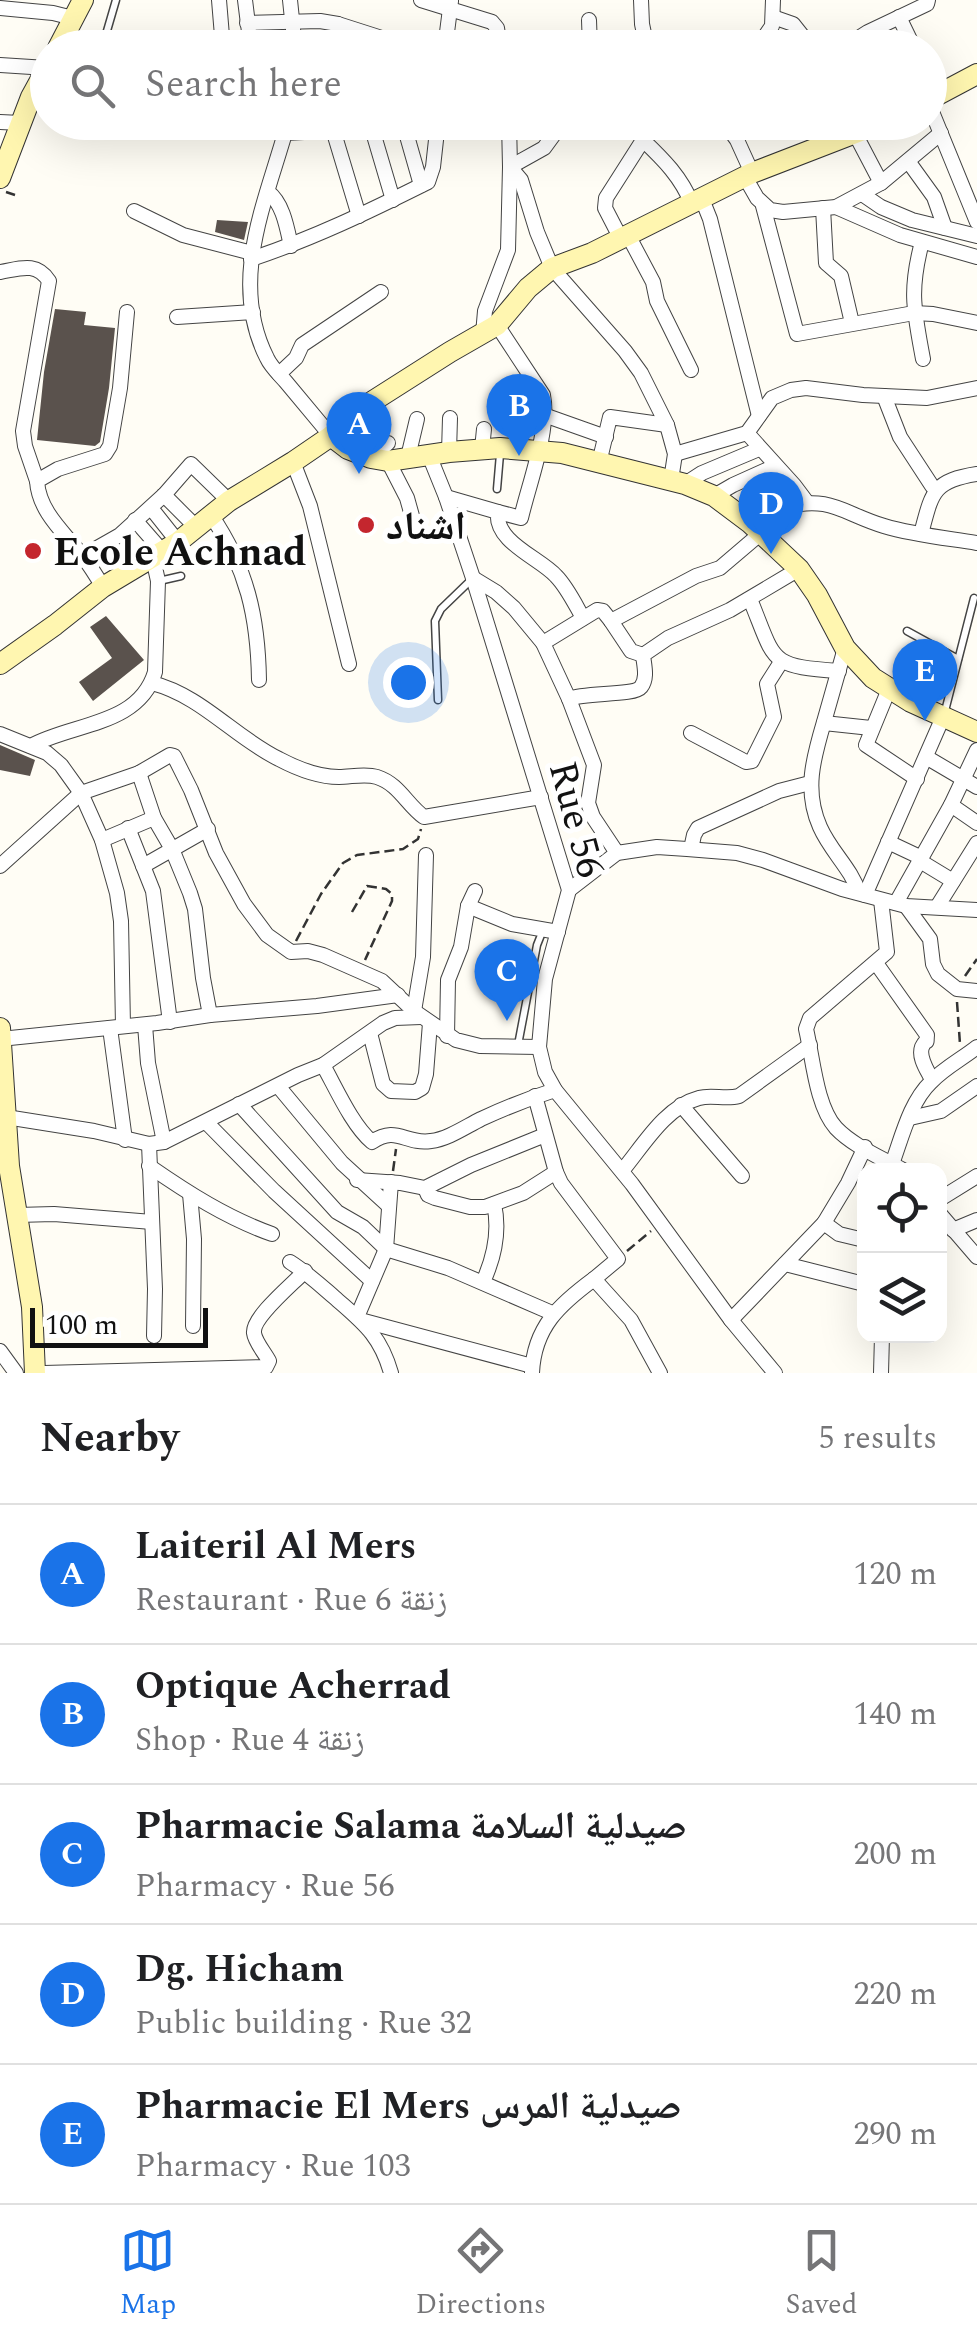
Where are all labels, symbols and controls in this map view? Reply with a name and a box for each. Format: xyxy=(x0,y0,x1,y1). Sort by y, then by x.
search box xyxy=(30,30,947,140)
text: Search here xyxy=(145,56,342,114)
icon: search xyxy=(65,58,120,113)
pin: B xyxy=(486,374,552,456)
pin: A xyxy=(326,392,392,474)
pin: D xyxy=(738,472,804,554)
place label: اشناد xyxy=(386,497,466,558)
marker: اشناد xyxy=(355,514,377,536)
place label: Ecole Achnad xyxy=(53,523,307,584)
marker: Ecole Achnad xyxy=(22,540,44,562)
pin: E xyxy=(892,638,958,721)
your location xyxy=(383,657,434,708)
street label: Rue 56 xyxy=(531,755,620,885)
pin: C xyxy=(474,938,540,1021)
map controls xyxy=(857,1163,947,1343)
button: locate xyxy=(857,1163,947,1253)
button: layers xyxy=(857,1253,947,1343)
scale bar xyxy=(30,1303,208,1348)
text: 100 m xyxy=(45,1304,118,1347)
text: Nearby xyxy=(40,1407,179,1470)
text: 5 results xyxy=(818,1414,937,1463)
text: Laiteril Al Mers xyxy=(135,1518,416,1576)
text: A xyxy=(60,1550,85,1599)
text: 120 m xyxy=(853,1550,937,1599)
text: Restaurant · Rue 6 زنقة xyxy=(135,1576,447,1625)
text: Optique Acherrad xyxy=(135,1658,451,1716)
text: B xyxy=(61,1690,84,1739)
text: 140 m xyxy=(853,1690,937,1739)
text: Shop · Rue 4 زنقة xyxy=(135,1716,365,1765)
text: Pharmacie Salama صيدلية السلامة xyxy=(135,1798,687,1856)
text: C xyxy=(61,1830,84,1879)
text: 200 m xyxy=(853,1830,937,1879)
text: Pharmacy · Rue 56 xyxy=(135,1862,395,1911)
text: Dg. Hicham xyxy=(135,1941,344,1999)
text: D xyxy=(60,1970,85,2019)
text: 220 m xyxy=(853,1970,937,2019)
text: Public building · Rue 32 xyxy=(135,1999,472,2048)
text: Pharmacie El Mers صيدلية المرس xyxy=(135,2078,681,2136)
text: E xyxy=(62,2110,83,2159)
text: 290 m xyxy=(853,2110,937,2159)
text: Pharmacy · Rue 103 xyxy=(135,2142,411,2191)
tab: Map xyxy=(120,2223,176,2326)
tab: Directions xyxy=(415,2223,546,2326)
tab: Saved xyxy=(786,2223,857,2326)

